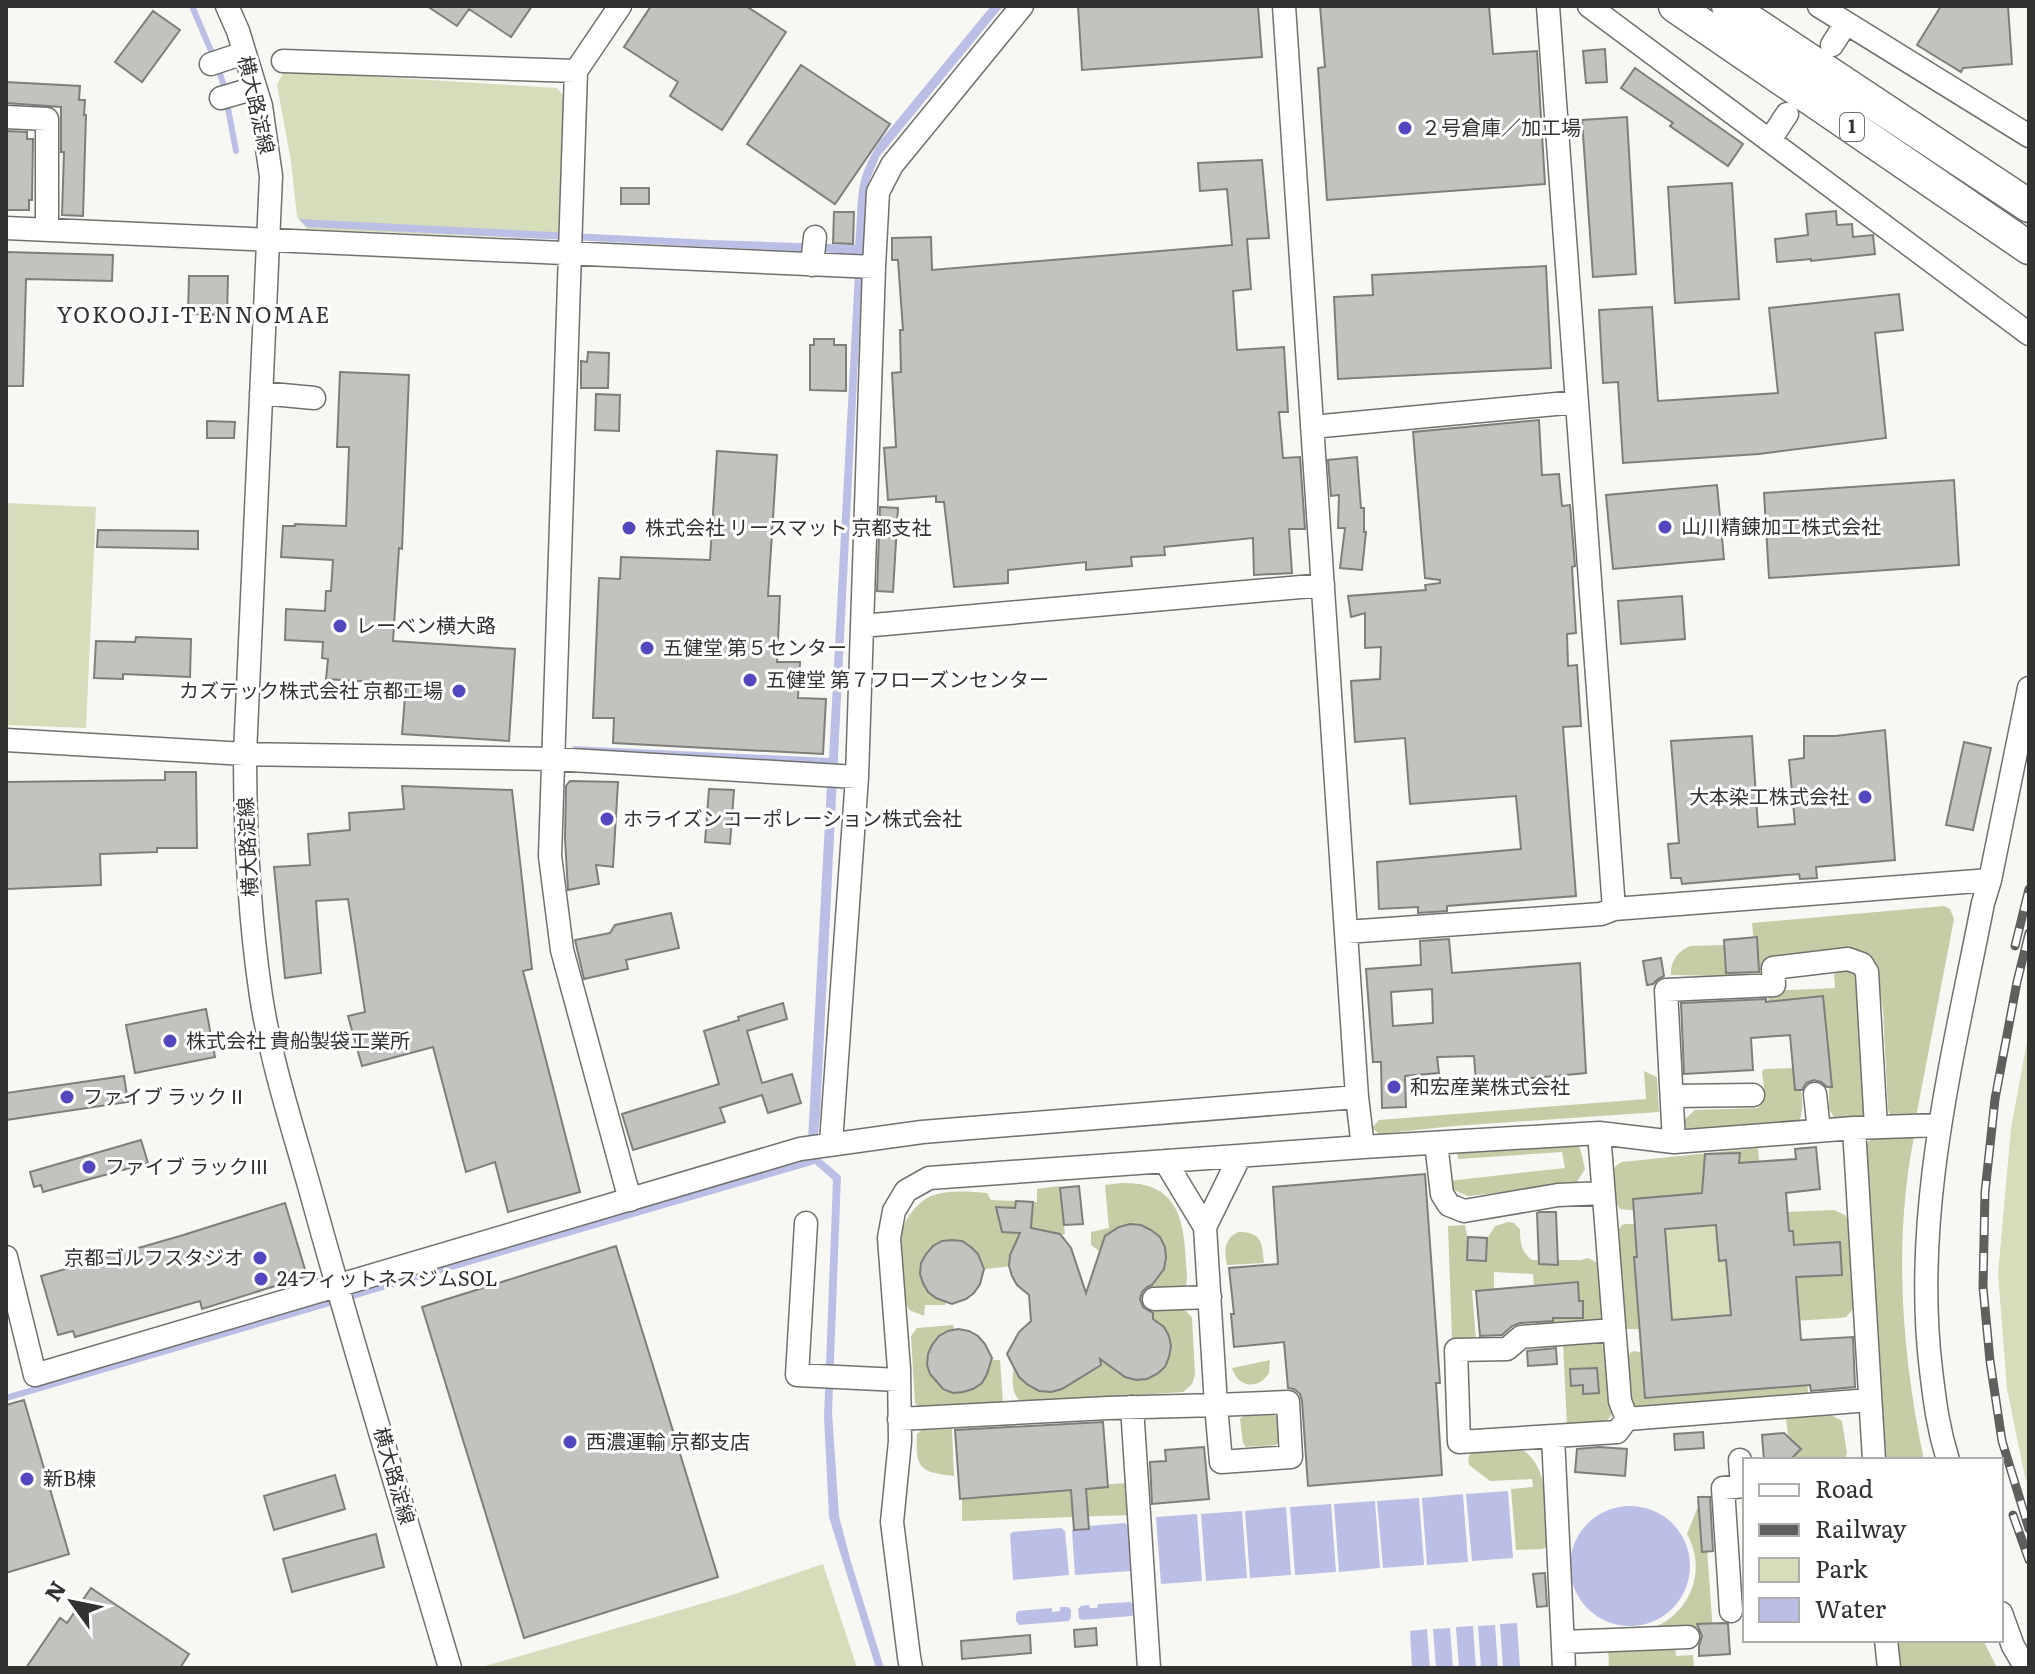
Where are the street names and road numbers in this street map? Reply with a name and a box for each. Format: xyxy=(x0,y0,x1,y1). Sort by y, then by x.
street label: 横大路淀線 xyxy=(232,52,284,157)
road number: 1 xyxy=(1840,113,1864,141)
street label: 横大路淀線 xyxy=(228,796,264,898)
street label: 横大路淀線 xyxy=(368,1423,424,1528)

